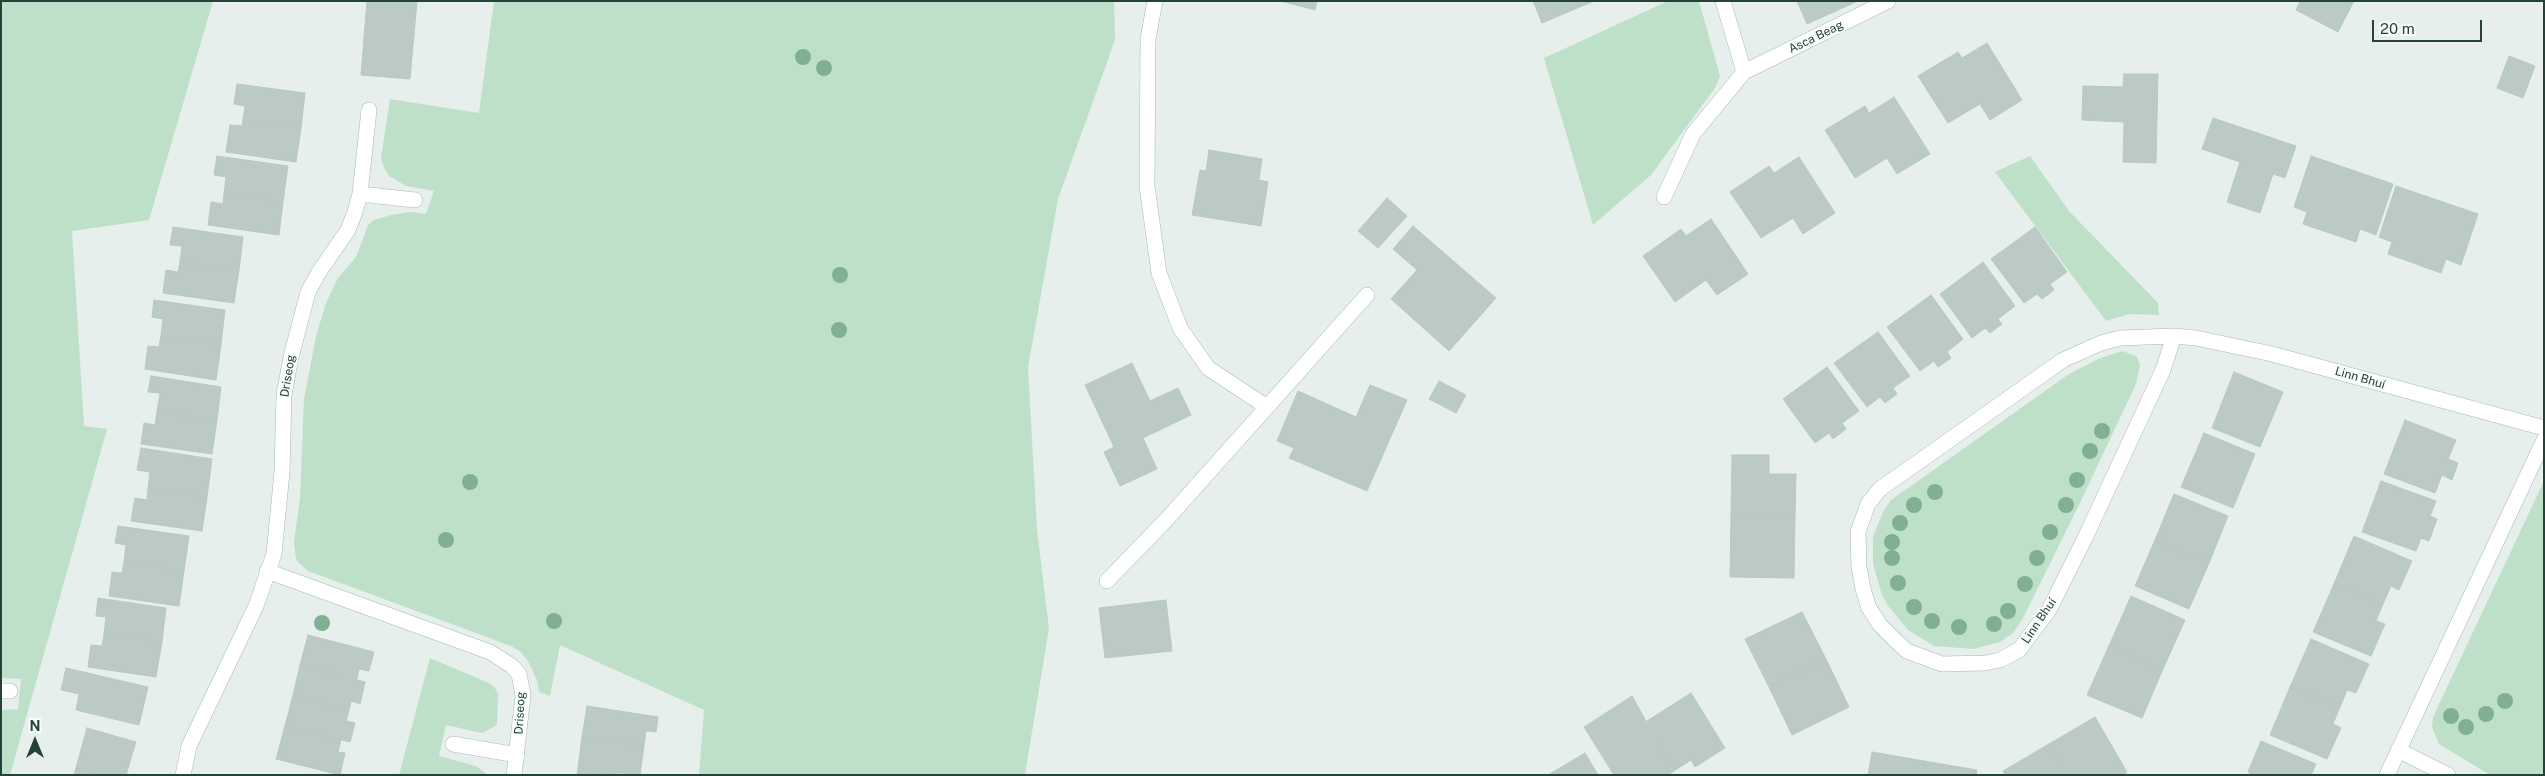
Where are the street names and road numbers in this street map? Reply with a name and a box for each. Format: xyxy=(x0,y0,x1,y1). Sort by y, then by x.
street label: Asca Beag xyxy=(1786,18,1846,56)
street label: Driseog xyxy=(278,354,298,398)
street label: Linn Bhuí xyxy=(2333,364,2387,392)
street label: Linn Bhuí xyxy=(2019,596,2059,646)
street label: Driseog xyxy=(512,691,528,735)

